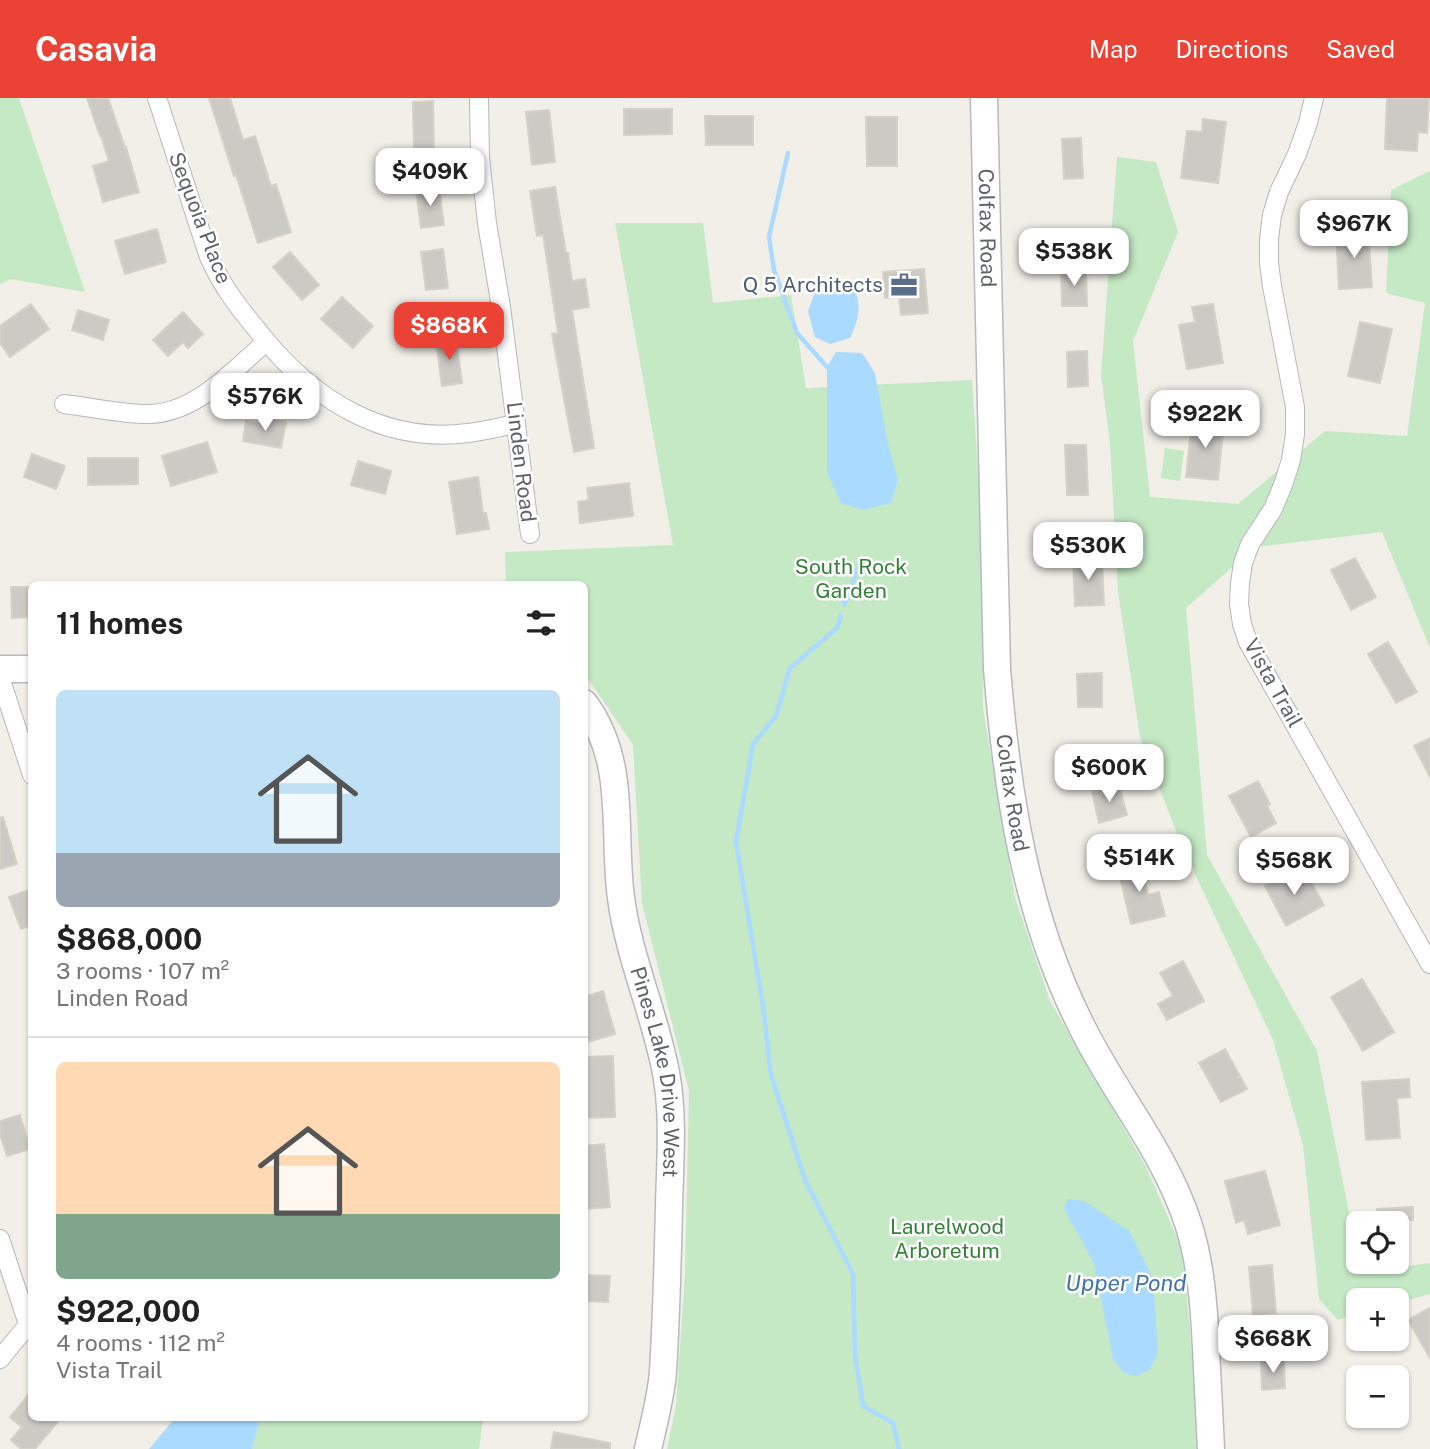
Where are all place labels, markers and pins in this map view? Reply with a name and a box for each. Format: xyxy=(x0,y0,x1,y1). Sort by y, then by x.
pin: $409K xyxy=(381,148,479,208)
pin: $967K xyxy=(1305,200,1403,260)
pin: $538K xyxy=(1025,228,1123,288)
office icon: Q 5 Architects xyxy=(889,270,919,300)
place label: Q 5 Architects xyxy=(743,272,883,297)
pin: $868K xyxy=(400,302,498,362)
pin: $576K xyxy=(216,374,314,433)
pin: $922K xyxy=(1156,390,1254,450)
pin: $530K xyxy=(1039,522,1137,582)
pin: $600K xyxy=(1060,744,1158,804)
pin: $514K xyxy=(1090,834,1188,894)
pin: $568K xyxy=(1245,838,1343,897)
pin: $668K xyxy=(1224,1316,1322,1375)

